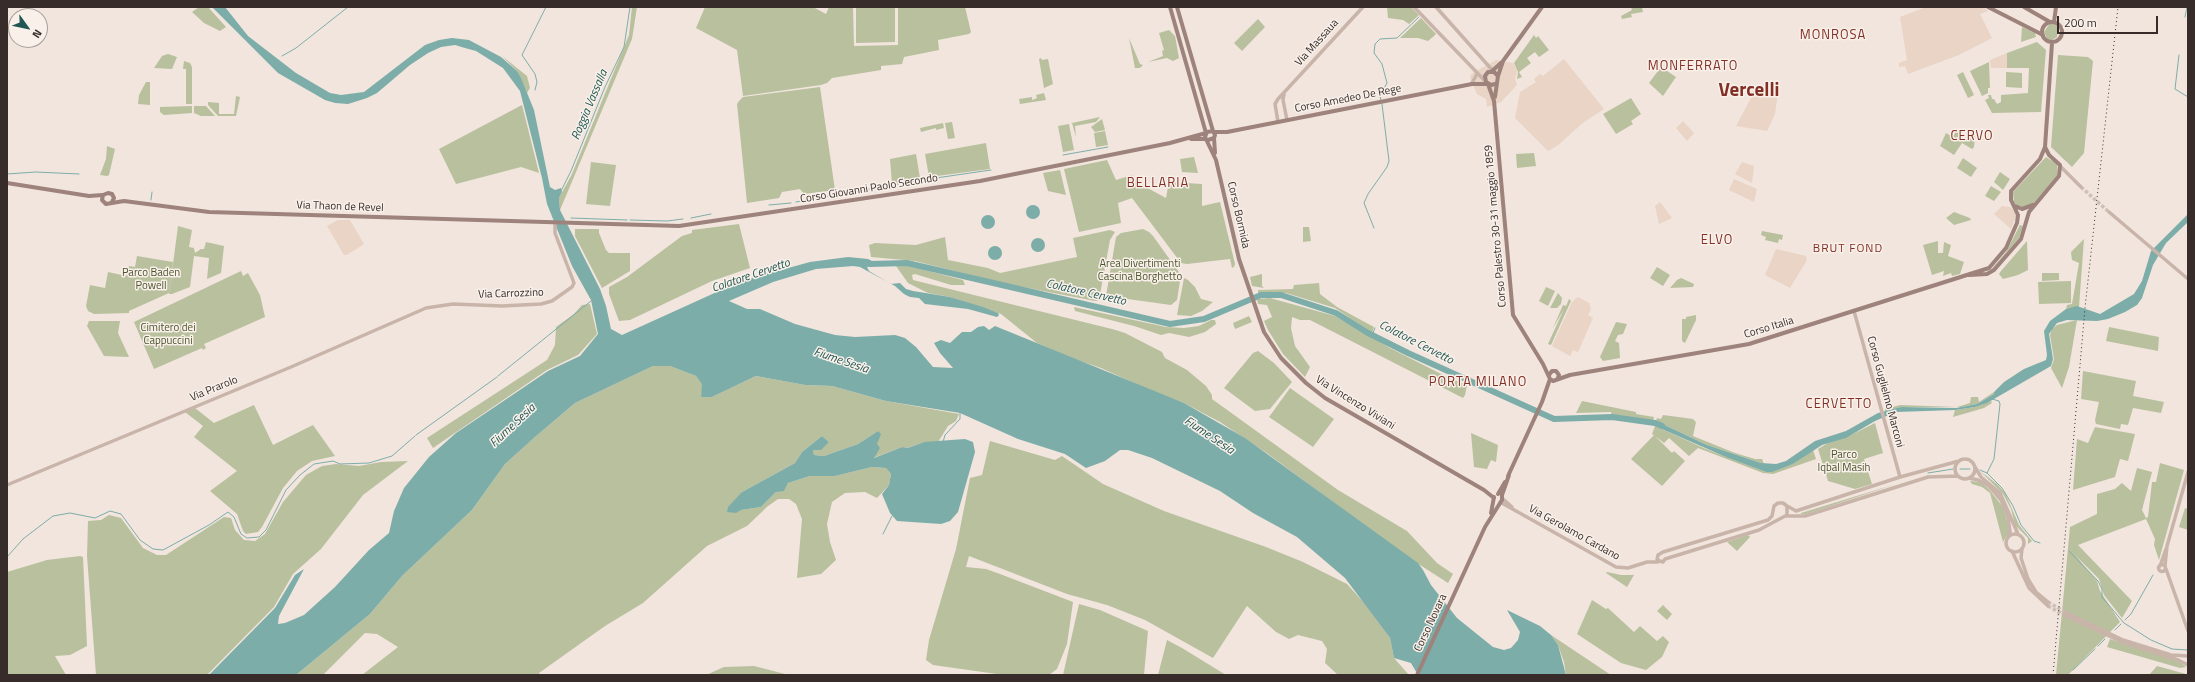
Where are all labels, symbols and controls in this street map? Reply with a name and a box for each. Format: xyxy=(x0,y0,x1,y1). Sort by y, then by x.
north arrow xyxy=(8,8,48,48)
scale bar xyxy=(2059,8,2160,34)
text: 200 m xyxy=(2064,13,2097,32)
street label: Via Massaua xyxy=(1292,17,1342,69)
text: N xyxy=(28,26,46,42)
district label: MONROSA xyxy=(1800,28,1866,44)
district label: MONFERRATO xyxy=(1648,59,1738,75)
water label: Roggia Vassalla xyxy=(569,68,611,142)
district label: Vercelli xyxy=(1719,80,1779,102)
street label: Corso Amedeo De Rege xyxy=(1294,82,1402,116)
district label: CERVO xyxy=(1950,129,1994,145)
street label: Corso Palestro 30-31 maggio 1859 xyxy=(1482,144,1510,308)
street label: Corso Giovanni Paolo Secondo xyxy=(799,172,939,206)
district label: BELLARIA xyxy=(1127,176,1189,192)
street label: Corso Bormida xyxy=(1224,180,1252,250)
street label: Via Thaon de Revel xyxy=(296,199,384,215)
district label: ELVO xyxy=(1701,233,1733,249)
district label: BRUT FOND xyxy=(1813,242,1883,256)
water label: Colatore Cervetto xyxy=(710,256,792,296)
park label: Area Divertimenti Cascina Borghetto xyxy=(1098,257,1182,283)
park label: Parco Baden Powell xyxy=(122,266,180,292)
water label: Colatore Cervetto xyxy=(1045,277,1127,309)
street label: Via Carrozzino xyxy=(478,286,544,302)
street label: Corso Italia xyxy=(1743,314,1795,342)
water label: Colatore Cervetto xyxy=(1376,318,1456,368)
park label: Cimitero dei Cappuccini xyxy=(140,321,196,347)
street label: Corso Guglielmo Marconi xyxy=(1864,335,1906,449)
water label: Fiume Sesia xyxy=(812,345,870,377)
street label: Via Prarolo xyxy=(188,373,240,405)
street label: Via Vincenzo Viviani xyxy=(1313,373,1397,433)
district label: PORTA MILANO xyxy=(1429,375,1527,391)
district label: CERVETTO xyxy=(1806,397,1872,413)
water label: Fiume Sesia xyxy=(487,401,539,451)
water label: Fiume Sesia xyxy=(1181,414,1237,458)
park label: Parco Iqbal Masih xyxy=(1818,448,1870,474)
street label: Via Gerolamo Cardano xyxy=(1526,502,1622,564)
street label: Corso Novara xyxy=(1412,592,1450,654)

